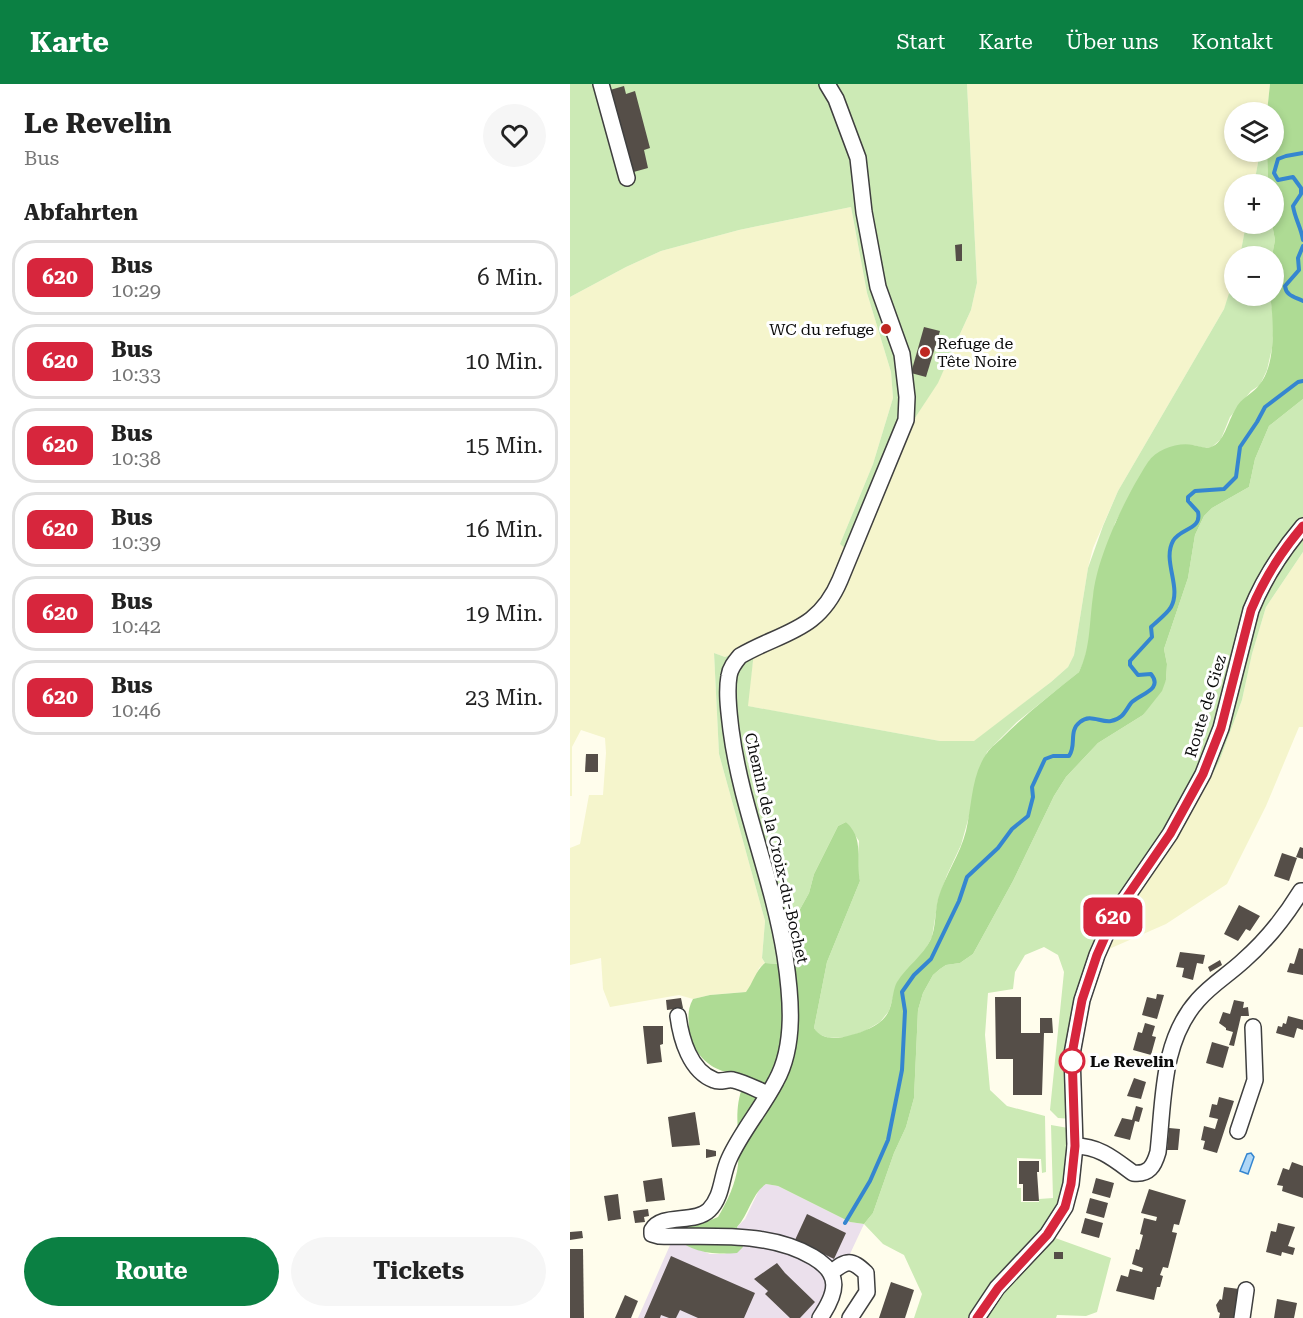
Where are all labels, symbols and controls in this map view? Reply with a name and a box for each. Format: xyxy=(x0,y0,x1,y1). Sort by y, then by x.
text: Karte xyxy=(30,26,109,59)
text: Start xyxy=(897,30,945,54)
text: Karte xyxy=(978,30,1033,54)
text: Über uns xyxy=(1066,30,1158,54)
text: Kontakt xyxy=(1191,30,1273,54)
map controls xyxy=(1224,102,1284,306)
button: layers xyxy=(1224,102,1284,162)
button: heart xyxy=(483,104,546,167)
text: Le Revelin xyxy=(24,107,171,140)
text: Bus xyxy=(24,146,59,170)
button: + xyxy=(1224,174,1284,234)
text: Abfahrten xyxy=(24,200,138,225)
button: − xyxy=(1224,246,1284,306)
text: Bus xyxy=(111,253,153,278)
text: 620 xyxy=(42,265,78,289)
text: 6 Min. xyxy=(477,265,543,290)
text: 10:29 xyxy=(111,278,161,302)
place label: WC du refuge xyxy=(769,320,874,339)
marker: WC du refuge xyxy=(879,322,893,336)
place label: Refuge de Tête Noire xyxy=(937,334,1017,371)
text: Bus xyxy=(111,337,153,362)
marker: Refuge de Tête Noire xyxy=(918,345,932,359)
text: 620 xyxy=(42,349,78,373)
text: 10 Min. xyxy=(465,349,543,374)
text: 10:33 xyxy=(111,362,161,386)
text: Bus xyxy=(111,421,153,446)
text: 620 xyxy=(42,433,78,457)
text: 15 Min. xyxy=(465,433,543,458)
text: 10:38 xyxy=(111,446,161,470)
text: Bus xyxy=(111,505,153,530)
text: 620 xyxy=(42,517,78,541)
text: 16 Min. xyxy=(465,517,543,542)
text: 10:39 xyxy=(111,530,161,554)
text: Bus xyxy=(111,589,153,614)
text: 620 xyxy=(42,601,78,625)
text: 19 Min. xyxy=(465,601,543,626)
text: 10:42 xyxy=(111,614,161,638)
street label: Route de Giez xyxy=(1181,652,1230,760)
text: Bus xyxy=(111,673,153,698)
text: 620 xyxy=(42,685,78,709)
text: 23 Min. xyxy=(465,685,543,710)
text: 10:46 xyxy=(111,698,161,722)
street label: Chemin de la Croix-du-Bochet xyxy=(741,731,812,965)
line badge: 620 xyxy=(1078,898,1148,936)
text: 620 xyxy=(1095,905,1131,929)
marker: Le Revelin xyxy=(1059,1048,1085,1074)
place label: Le Revelin xyxy=(1090,1052,1175,1071)
button: Route xyxy=(24,1237,279,1306)
button: Tickets xyxy=(291,1237,546,1306)

